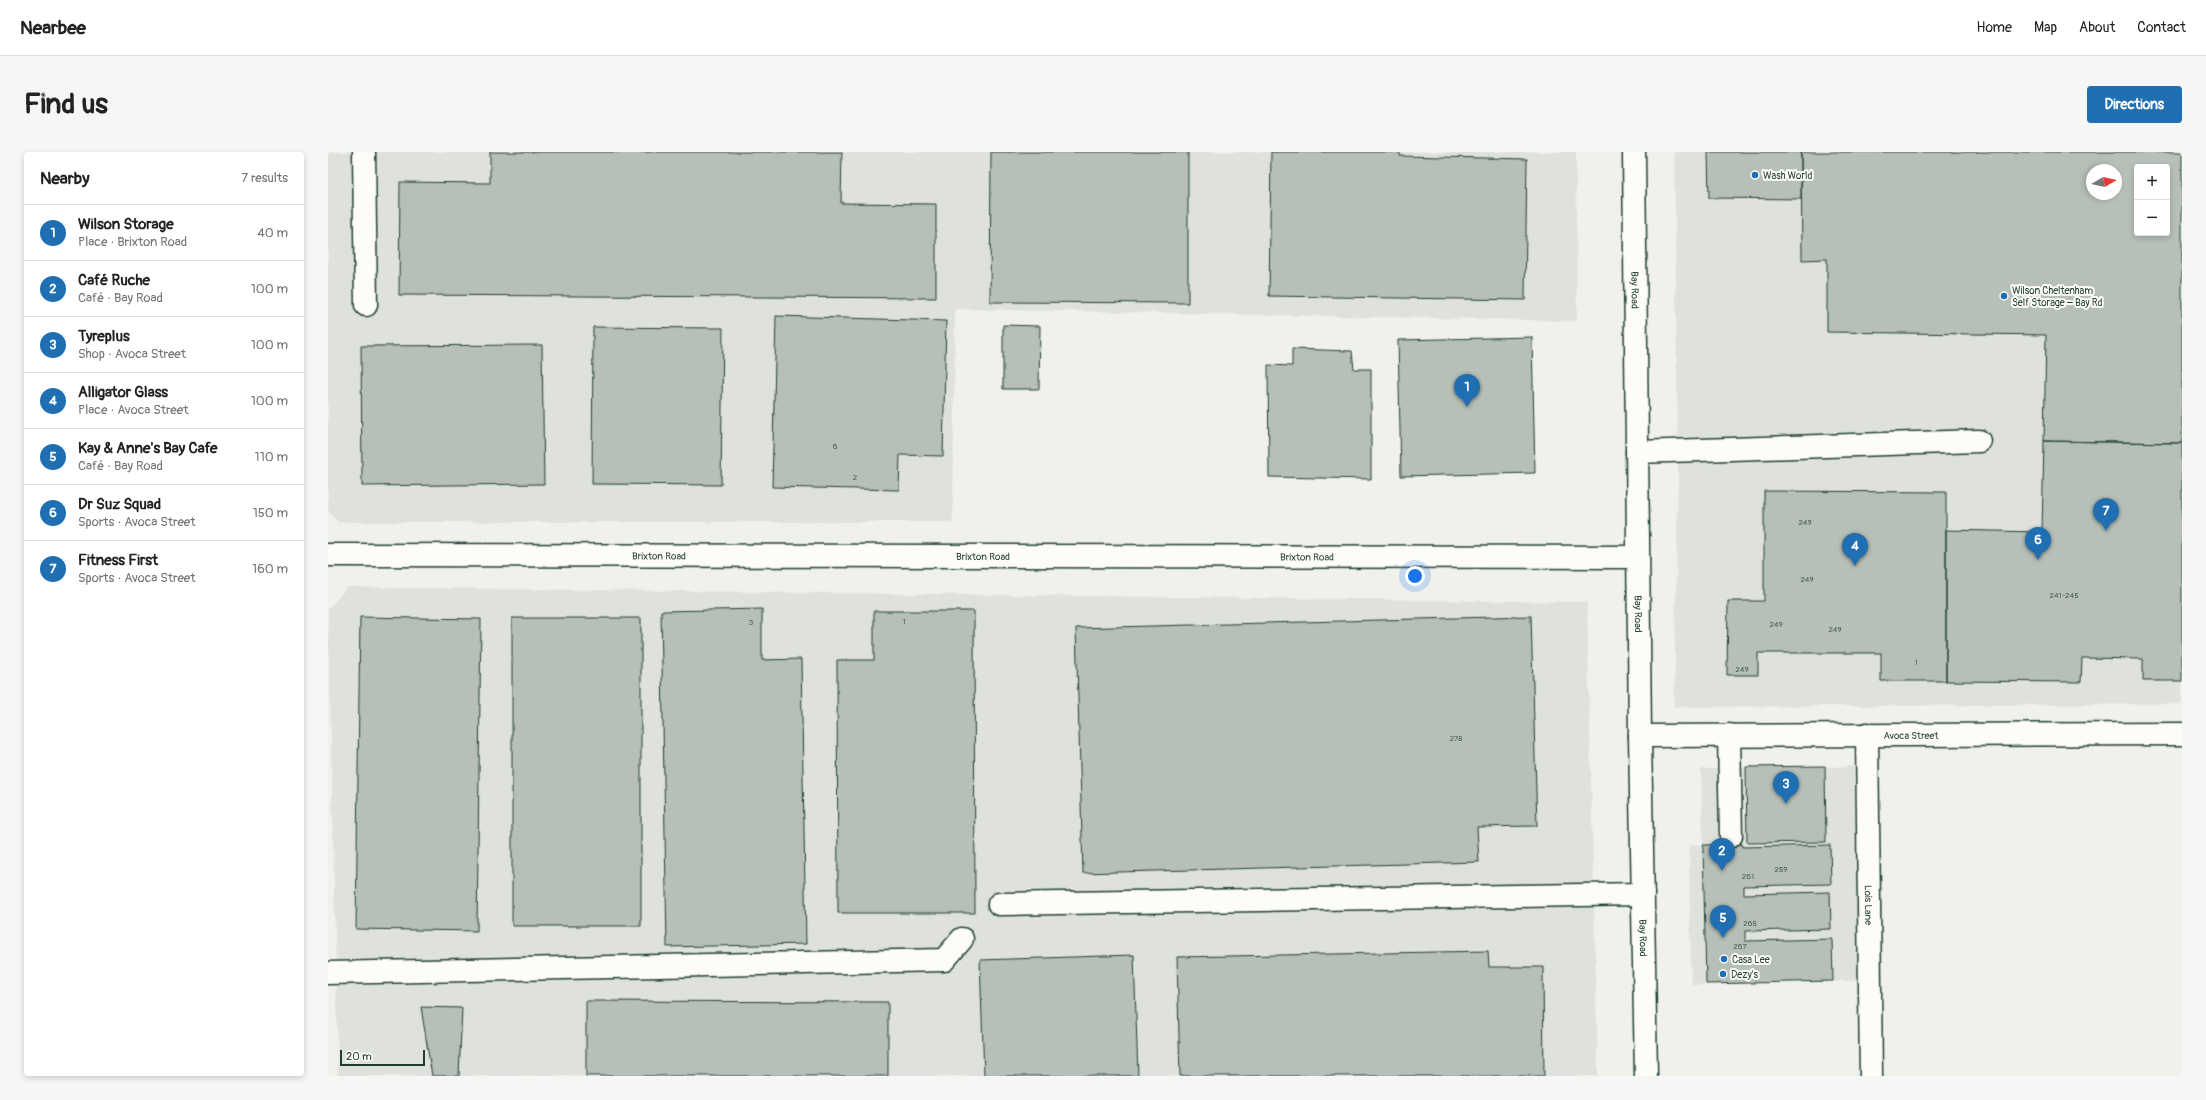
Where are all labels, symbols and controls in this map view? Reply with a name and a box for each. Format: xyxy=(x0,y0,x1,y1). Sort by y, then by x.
text: Nearbee xyxy=(20,16,86,40)
text: Home xyxy=(1977,19,2012,36)
text: Map xyxy=(2034,19,2057,36)
text: About xyxy=(2079,19,2115,36)
text: Contact xyxy=(2137,19,2186,36)
button: Directions xyxy=(2087,86,2182,123)
text: Find us xyxy=(24,87,108,122)
north arrow xyxy=(2086,164,2122,200)
map controls xyxy=(2134,164,2170,236)
button: + xyxy=(2134,164,2170,200)
text: Nearby xyxy=(40,168,89,189)
text: 7 results xyxy=(241,170,288,186)
marker: Wash World xyxy=(1750,170,1760,180)
place label: Wash World xyxy=(1763,170,1812,182)
button: − xyxy=(2134,200,2170,236)
text: Wilson Storage xyxy=(78,215,174,234)
text: 1 xyxy=(50,225,56,241)
text: 40 m xyxy=(257,225,288,241)
text: Place · Brixton Road xyxy=(78,234,187,250)
text: Café Ruche xyxy=(78,271,150,290)
street label: Bay Road xyxy=(1628,271,1641,309)
text: 2 xyxy=(49,281,57,297)
text: 100 m xyxy=(251,281,288,297)
place label: Wilson Cheltenham Self Storage – Bay Rd xyxy=(2012,285,2103,309)
text: Café · Bay Road xyxy=(78,290,163,306)
marker: Wilson Cheltenham Self Storage – Bay Rd xyxy=(1999,291,2009,301)
text: Tyreplus xyxy=(78,327,130,346)
text: 3 xyxy=(49,337,57,353)
text: 100 m xyxy=(251,337,288,353)
text: Shop · Avoca Street xyxy=(78,346,186,362)
pin: 1 xyxy=(1454,374,1480,407)
text: Alligator Glass xyxy=(78,383,168,402)
text: 4 xyxy=(49,393,57,409)
text: 100 m xyxy=(251,393,288,409)
text: Place · Avoca Street xyxy=(78,402,188,418)
text: Kay & Anne's Bay Cafe xyxy=(78,439,217,458)
house number: 6 xyxy=(833,442,838,451)
text: 5 xyxy=(49,449,57,465)
text: 110 m xyxy=(255,449,288,465)
text: Café · Bay Road xyxy=(78,458,163,474)
house number: 2 xyxy=(853,473,858,482)
text: Dr Suz Squad xyxy=(78,495,161,514)
pin: 7 xyxy=(2093,498,2119,531)
text: 6 xyxy=(49,505,57,521)
text: 150 m xyxy=(253,505,288,521)
text: Sports · Avoca Street xyxy=(78,514,195,530)
house number: 249 xyxy=(1798,518,1812,527)
pin: 6 xyxy=(2025,527,2051,560)
pin: 4 xyxy=(1842,533,1868,566)
street label: Brixton Road xyxy=(632,550,686,563)
text: Fitness First xyxy=(78,551,158,570)
street label: Brixton Road xyxy=(956,551,1010,563)
street label: Brixton Road xyxy=(1280,551,1334,564)
text: 7 xyxy=(50,561,56,577)
text: 160 m xyxy=(252,561,288,577)
your location xyxy=(1405,566,1425,586)
text: Sports · Avoca Street xyxy=(78,570,195,586)
house number: 249 xyxy=(1800,575,1814,584)
house number: 241-245 xyxy=(2049,591,2079,600)
street label: Bay Road xyxy=(1632,595,1644,633)
house number: 1 xyxy=(902,617,906,626)
house number: 3 xyxy=(749,618,754,627)
house number: 249 xyxy=(1769,620,1783,629)
house number: 249 xyxy=(1828,625,1842,634)
house number: 1 xyxy=(1914,658,1918,667)
house number: 249 xyxy=(1735,665,1749,674)
street label: Avoca Street xyxy=(1884,730,1939,742)
house number: 278 xyxy=(1450,734,1462,743)
pin: 3 xyxy=(1773,771,1799,804)
pin: 2 xyxy=(1709,838,1735,871)
house number: 259 xyxy=(1775,865,1787,874)
house number: 261 xyxy=(1742,872,1754,881)
street label: Lois Lane xyxy=(1862,885,1874,925)
pin: 5 xyxy=(1710,905,1736,938)
street label: Bay Road xyxy=(1636,919,1649,957)
house number: 265 xyxy=(1743,919,1757,928)
house number: 267 xyxy=(1733,942,1747,951)
marker: Casa Lee xyxy=(1719,954,1729,964)
place label: Casa Lee xyxy=(1732,954,1770,966)
marker: Dezy's xyxy=(1718,969,1728,979)
place label: Dezy's xyxy=(1731,969,1758,981)
scale bar xyxy=(340,1048,425,1067)
text: 20 m xyxy=(346,1050,372,1063)

